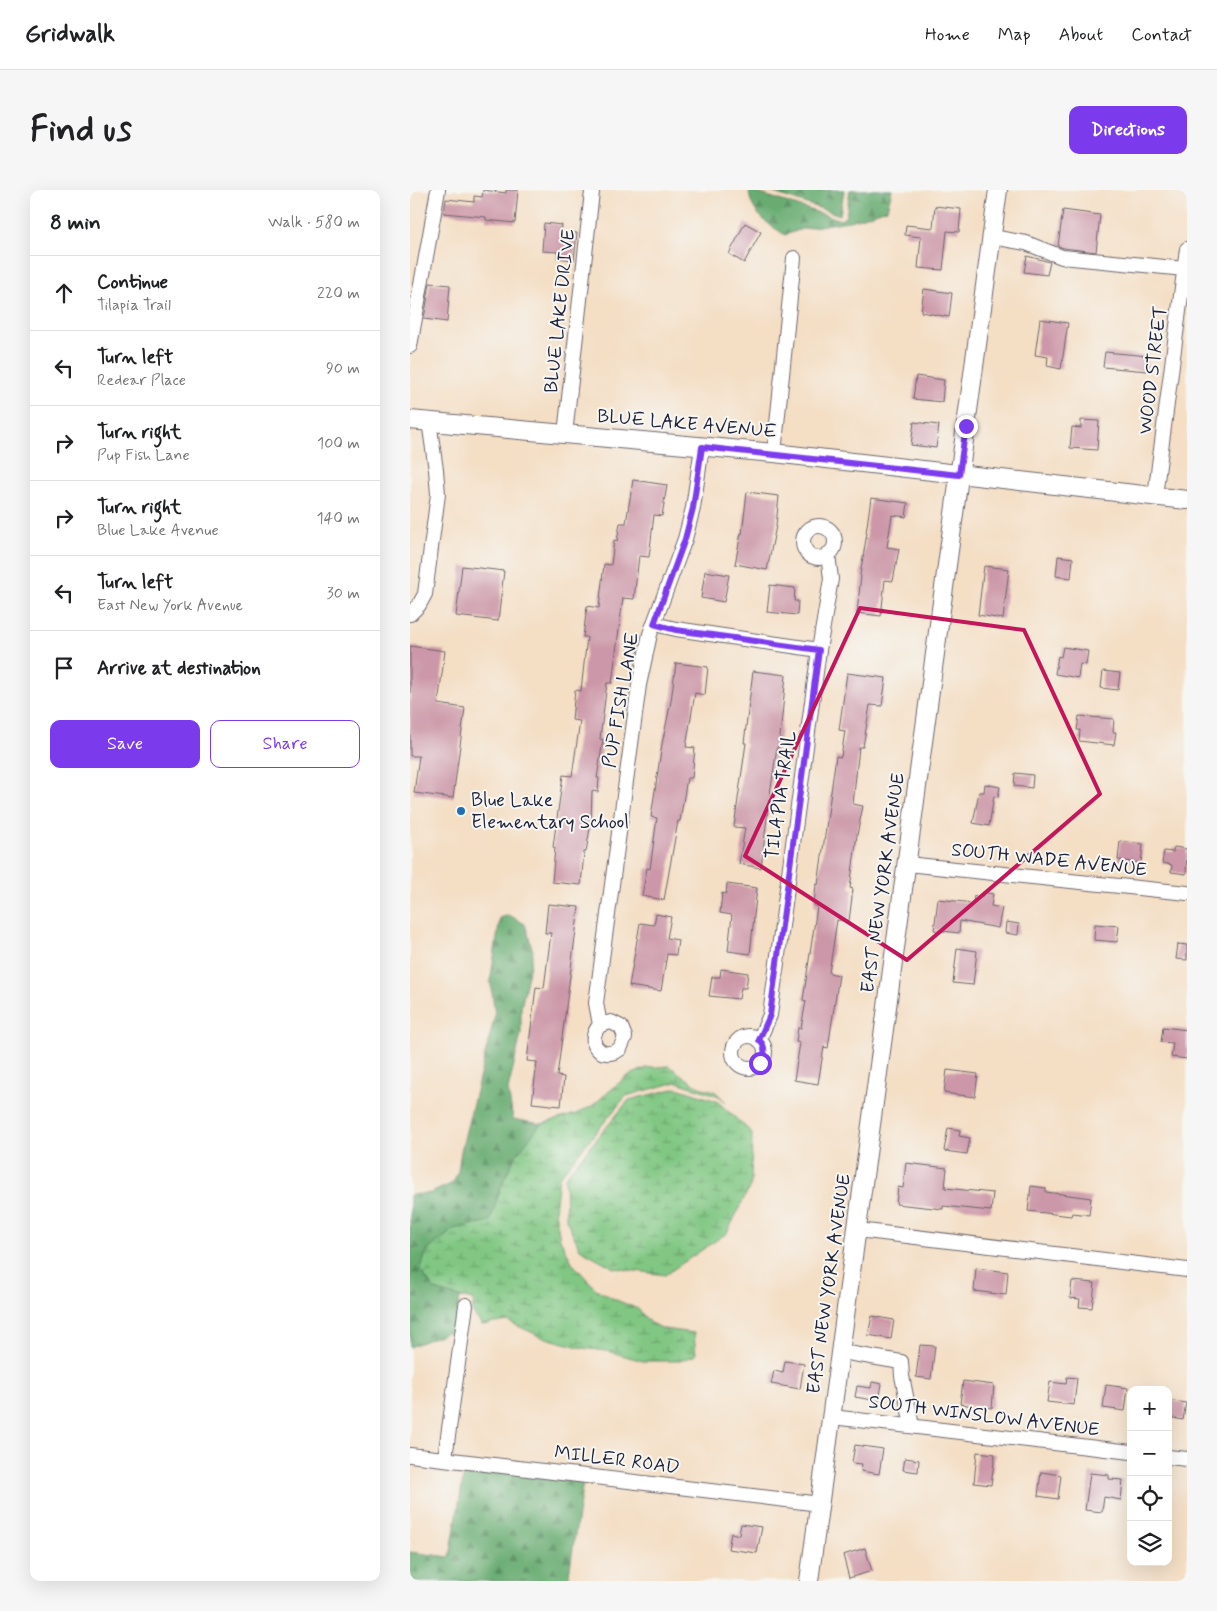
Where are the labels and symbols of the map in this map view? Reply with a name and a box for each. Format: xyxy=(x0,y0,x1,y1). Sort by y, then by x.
street label: BLUE LAKE DRIVE xyxy=(539,228,581,394)
street label: WOOD STREET xyxy=(1133,304,1173,436)
street label: BLUE LAKE AVENUE xyxy=(596,404,778,444)
route end xyxy=(955,415,978,438)
street label: PUP FISH LANE xyxy=(597,630,645,770)
street label: TILAPIA TRAIL xyxy=(760,729,802,861)
street label: EAST NEW YORK AVENUE xyxy=(855,771,911,995)
place label: Blue Lake Elementary School xyxy=(471,788,629,835)
marker: Blue Lake Elementary School xyxy=(455,805,467,817)
street label: SOUTH WADE AVENUE xyxy=(950,837,1148,883)
route start xyxy=(749,1052,772,1075)
street label: EAST NEW YORK AVENUE xyxy=(801,1172,857,1396)
street label: SOUTH WINSLOW AVENUE xyxy=(867,1389,1101,1443)
street label: MILLER ROAD xyxy=(553,1440,681,1480)

